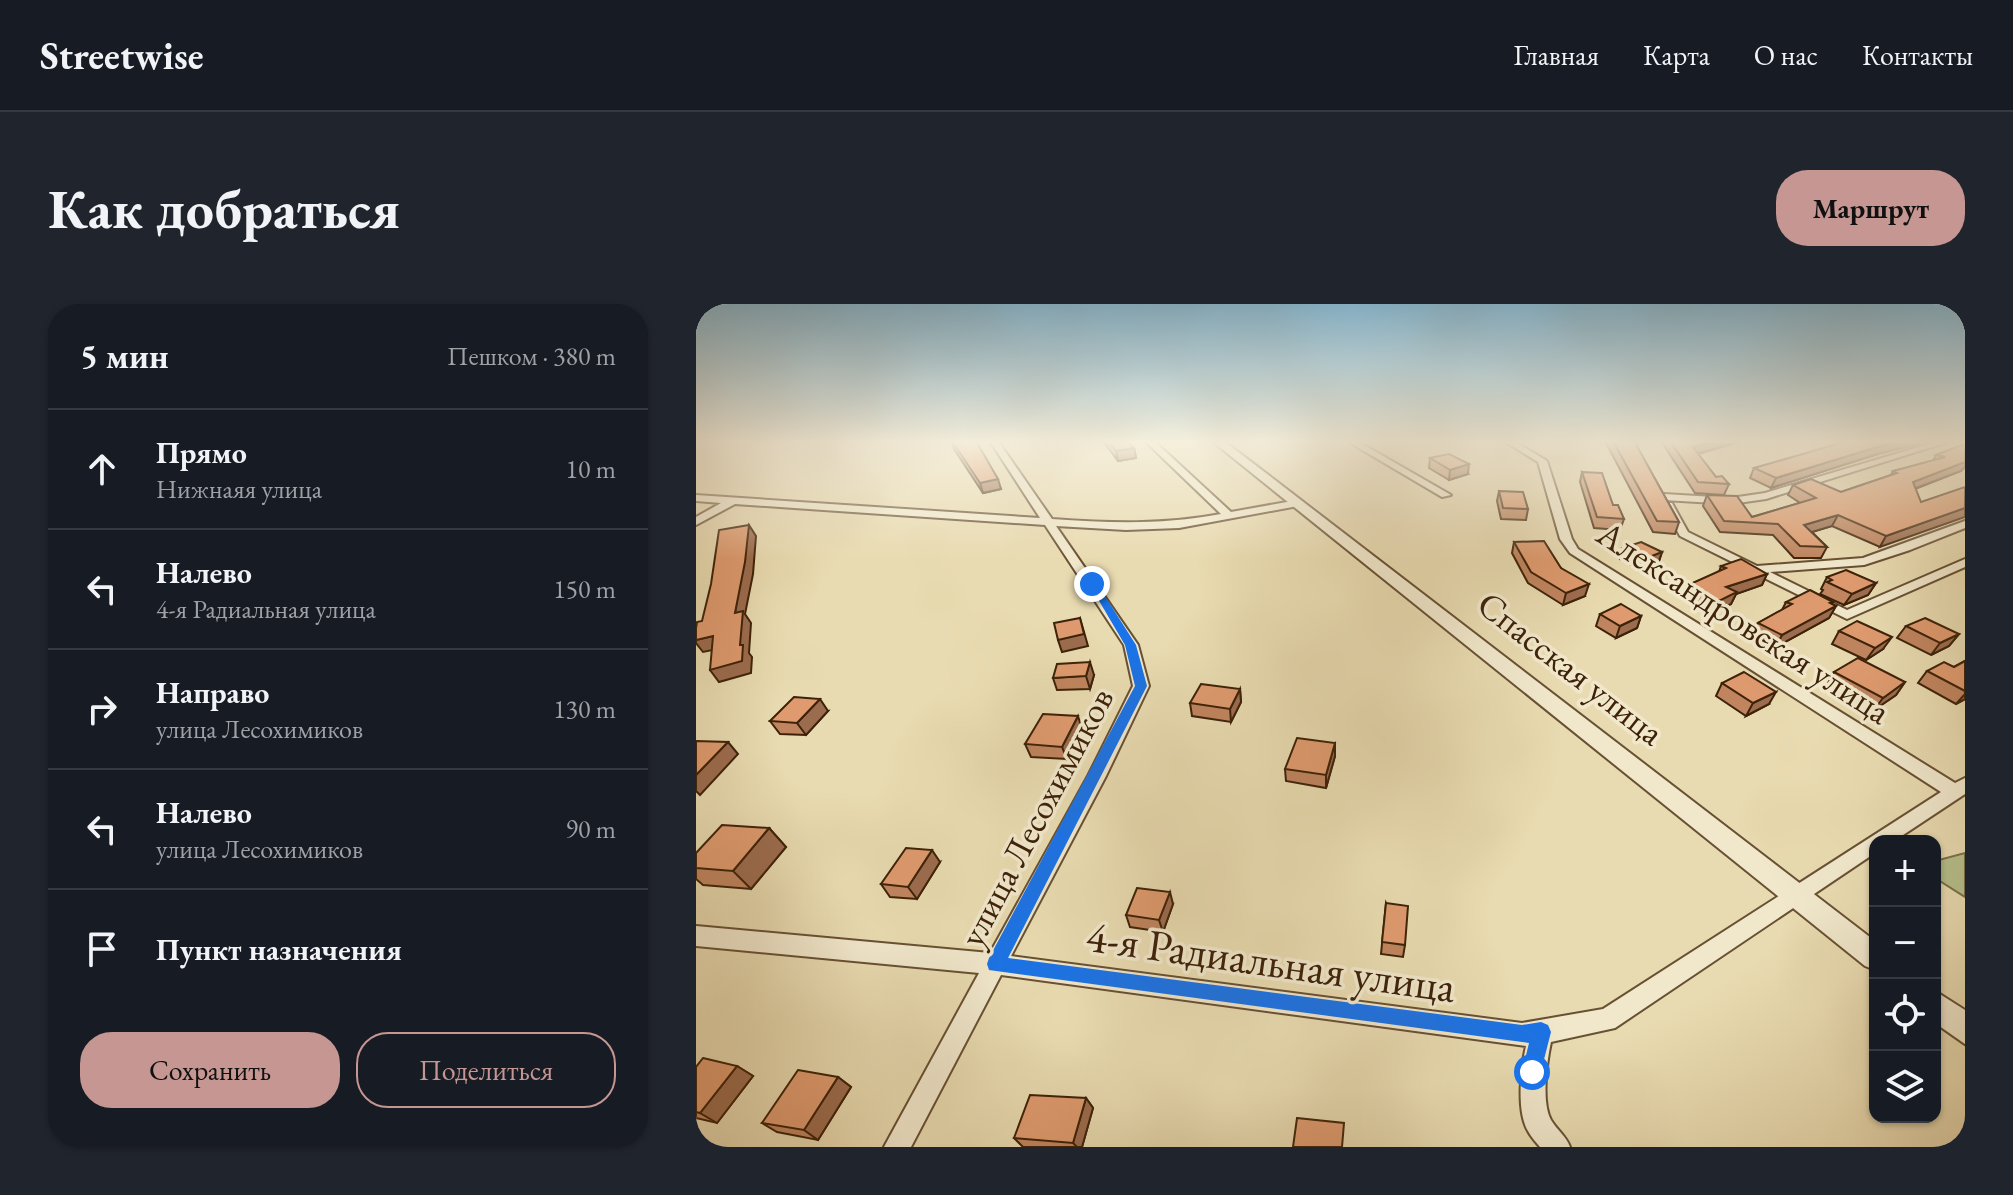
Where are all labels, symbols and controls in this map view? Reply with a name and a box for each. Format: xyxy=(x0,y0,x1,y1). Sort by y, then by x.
text: Streetwise xyxy=(40,31,203,80)
text: Главная xyxy=(1514,37,1599,73)
text: Карта xyxy=(1643,37,1710,73)
text: О нас xyxy=(1754,37,1818,73)
text: Контакты xyxy=(1862,37,1973,73)
button: Маршрут xyxy=(1776,170,1965,246)
text: Как добраться xyxy=(48,172,400,245)
text: 5 мин xyxy=(80,334,169,378)
text: Пешком · 380 m xyxy=(447,339,616,373)
text: Прямо xyxy=(156,433,247,472)
icon: ahead xyxy=(80,447,124,491)
text: 10 m xyxy=(566,452,616,486)
text: Нижнаяя улица xyxy=(156,472,322,506)
street label: Александровская улица xyxy=(1588,509,1900,735)
text: Налево xyxy=(156,553,252,592)
route end xyxy=(1074,566,1110,602)
icon: left xyxy=(80,567,124,611)
text: 150 m xyxy=(553,572,616,606)
street label: Спасская улица xyxy=(1468,580,1674,756)
text: 4-я Радиальная улица xyxy=(156,592,376,626)
text: Направо xyxy=(156,673,269,712)
street label: улица Лесохимиков xyxy=(948,679,1124,955)
icon: right xyxy=(80,687,124,731)
text: 130 m xyxy=(553,692,616,726)
text: улица Лесохимиков xyxy=(156,712,363,746)
text: Налево xyxy=(156,793,252,832)
icon: left xyxy=(80,807,124,851)
text: 90 m xyxy=(566,812,616,846)
text: улица Лесохимиков xyxy=(156,832,363,866)
map controls xyxy=(1869,835,1941,1123)
button: + xyxy=(1869,835,1941,907)
street label: 4-я Радиальная улица xyxy=(1083,907,1460,1015)
button: − xyxy=(1869,907,1941,979)
icon: arrive xyxy=(80,927,124,971)
text: Пункт назначения xyxy=(156,930,402,969)
button: locate xyxy=(1869,979,1941,1051)
button: Сохранить xyxy=(80,1032,340,1108)
button: Поделиться xyxy=(356,1032,616,1108)
button: layers xyxy=(1869,1051,1941,1123)
route start xyxy=(1514,1054,1550,1090)

